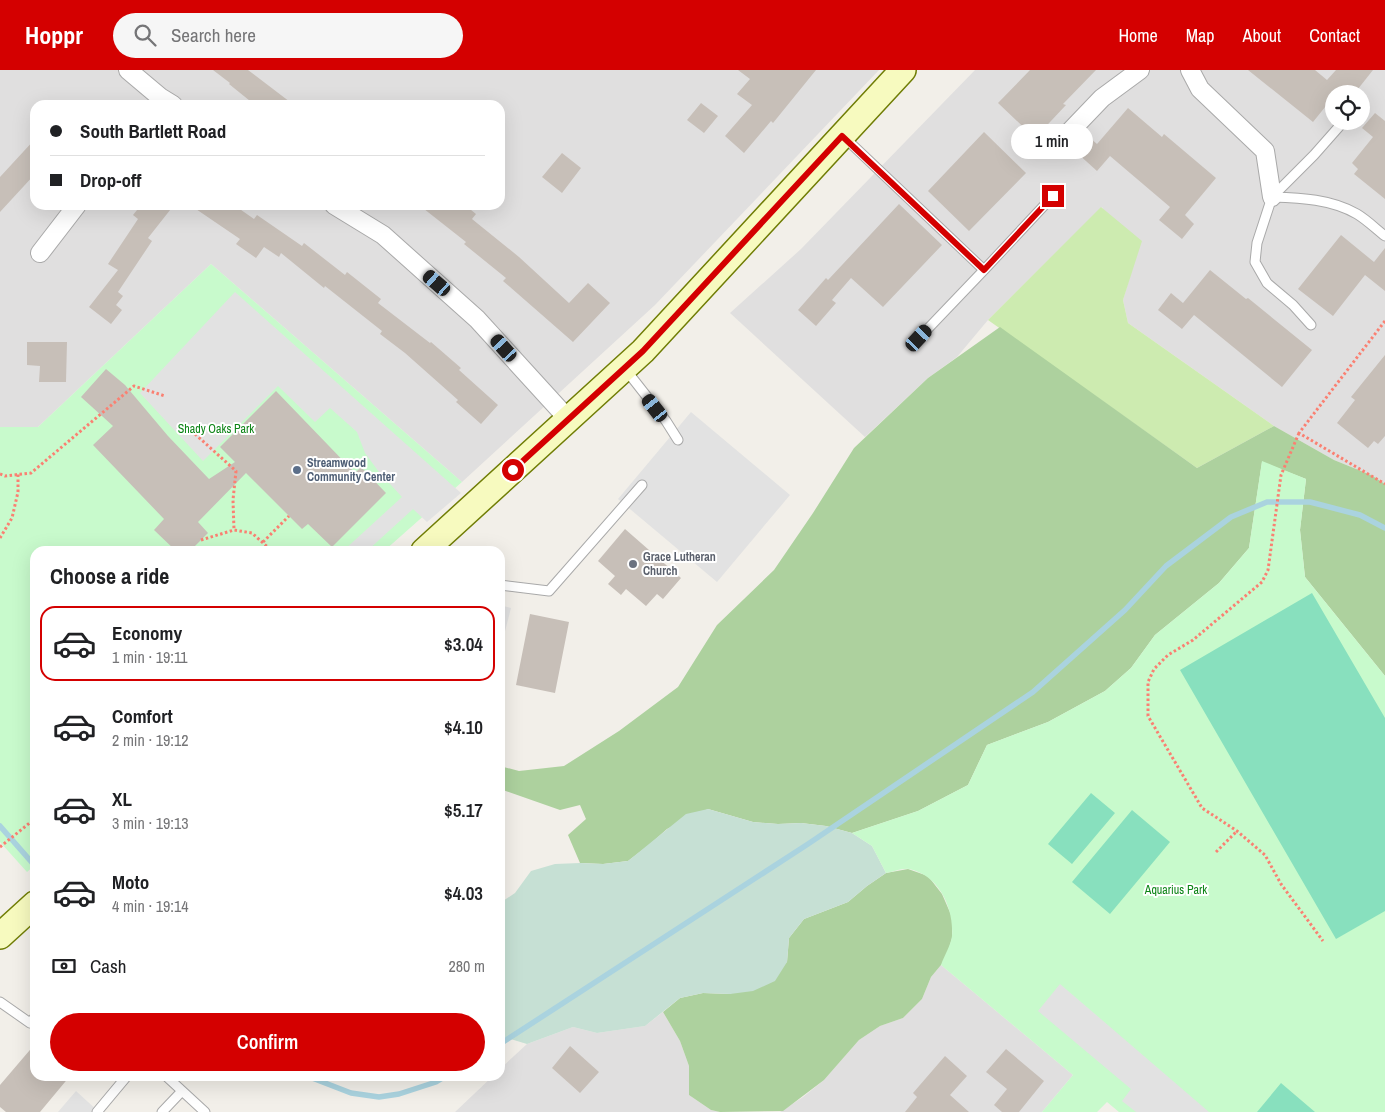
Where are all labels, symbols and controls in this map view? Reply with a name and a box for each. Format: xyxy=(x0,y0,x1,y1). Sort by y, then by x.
search box xyxy=(113,13,463,58)
text: Hoppr xyxy=(25,19,83,51)
icon: search xyxy=(131,21,159,49)
text: Search here xyxy=(171,22,256,48)
text: Home xyxy=(1118,23,1158,48)
text: Map xyxy=(1186,23,1215,48)
text: About xyxy=(1243,23,1281,48)
text: Contact xyxy=(1309,23,1360,48)
map controls xyxy=(1325,85,1370,130)
button: locate xyxy=(1325,85,1370,130)
text: South Bartlett Road xyxy=(80,118,226,144)
callout: 1 min xyxy=(1012,124,1094,158)
text: 1 min xyxy=(1035,130,1069,152)
text: Drop-off xyxy=(80,167,141,193)
route end xyxy=(1042,185,1064,207)
car xyxy=(420,267,453,299)
car xyxy=(903,322,934,354)
car xyxy=(488,332,519,364)
car xyxy=(639,392,670,424)
park label: Shady Oaks Park xyxy=(178,421,254,437)
place label: Streamwood Community Center xyxy=(307,455,395,485)
route start xyxy=(502,459,524,481)
marker: Streamwood Community Center xyxy=(291,464,303,476)
place label: Grace Lutheran Church xyxy=(643,549,716,579)
marker: Grace Lutheran Church xyxy=(627,558,639,570)
text: Choose a ride xyxy=(50,561,169,591)
text: Economy xyxy=(112,620,182,646)
icon: car xyxy=(52,621,97,666)
text: $3.04 xyxy=(444,631,483,657)
text: 1 min · 19:11 xyxy=(112,646,188,668)
text: Comfort xyxy=(112,703,173,729)
icon: car xyxy=(52,704,97,749)
text: $4.10 xyxy=(444,714,483,740)
text: 2 min · 19:12 xyxy=(112,729,189,751)
text: XL xyxy=(112,786,132,812)
icon: car xyxy=(52,787,97,832)
text: $5.17 xyxy=(444,797,483,823)
text: 3 min · 19:13 xyxy=(112,812,189,834)
text: Moto xyxy=(112,869,149,895)
icon: car xyxy=(52,870,97,915)
text: $4.03 xyxy=(444,880,483,906)
park label: Aquarius Park xyxy=(1144,882,1207,898)
text: 4 min · 19:14 xyxy=(112,895,189,917)
icon: cash xyxy=(50,952,78,980)
text: Cash xyxy=(90,953,126,979)
text: 280 m xyxy=(449,955,485,977)
button: Confirm xyxy=(50,1013,485,1071)

